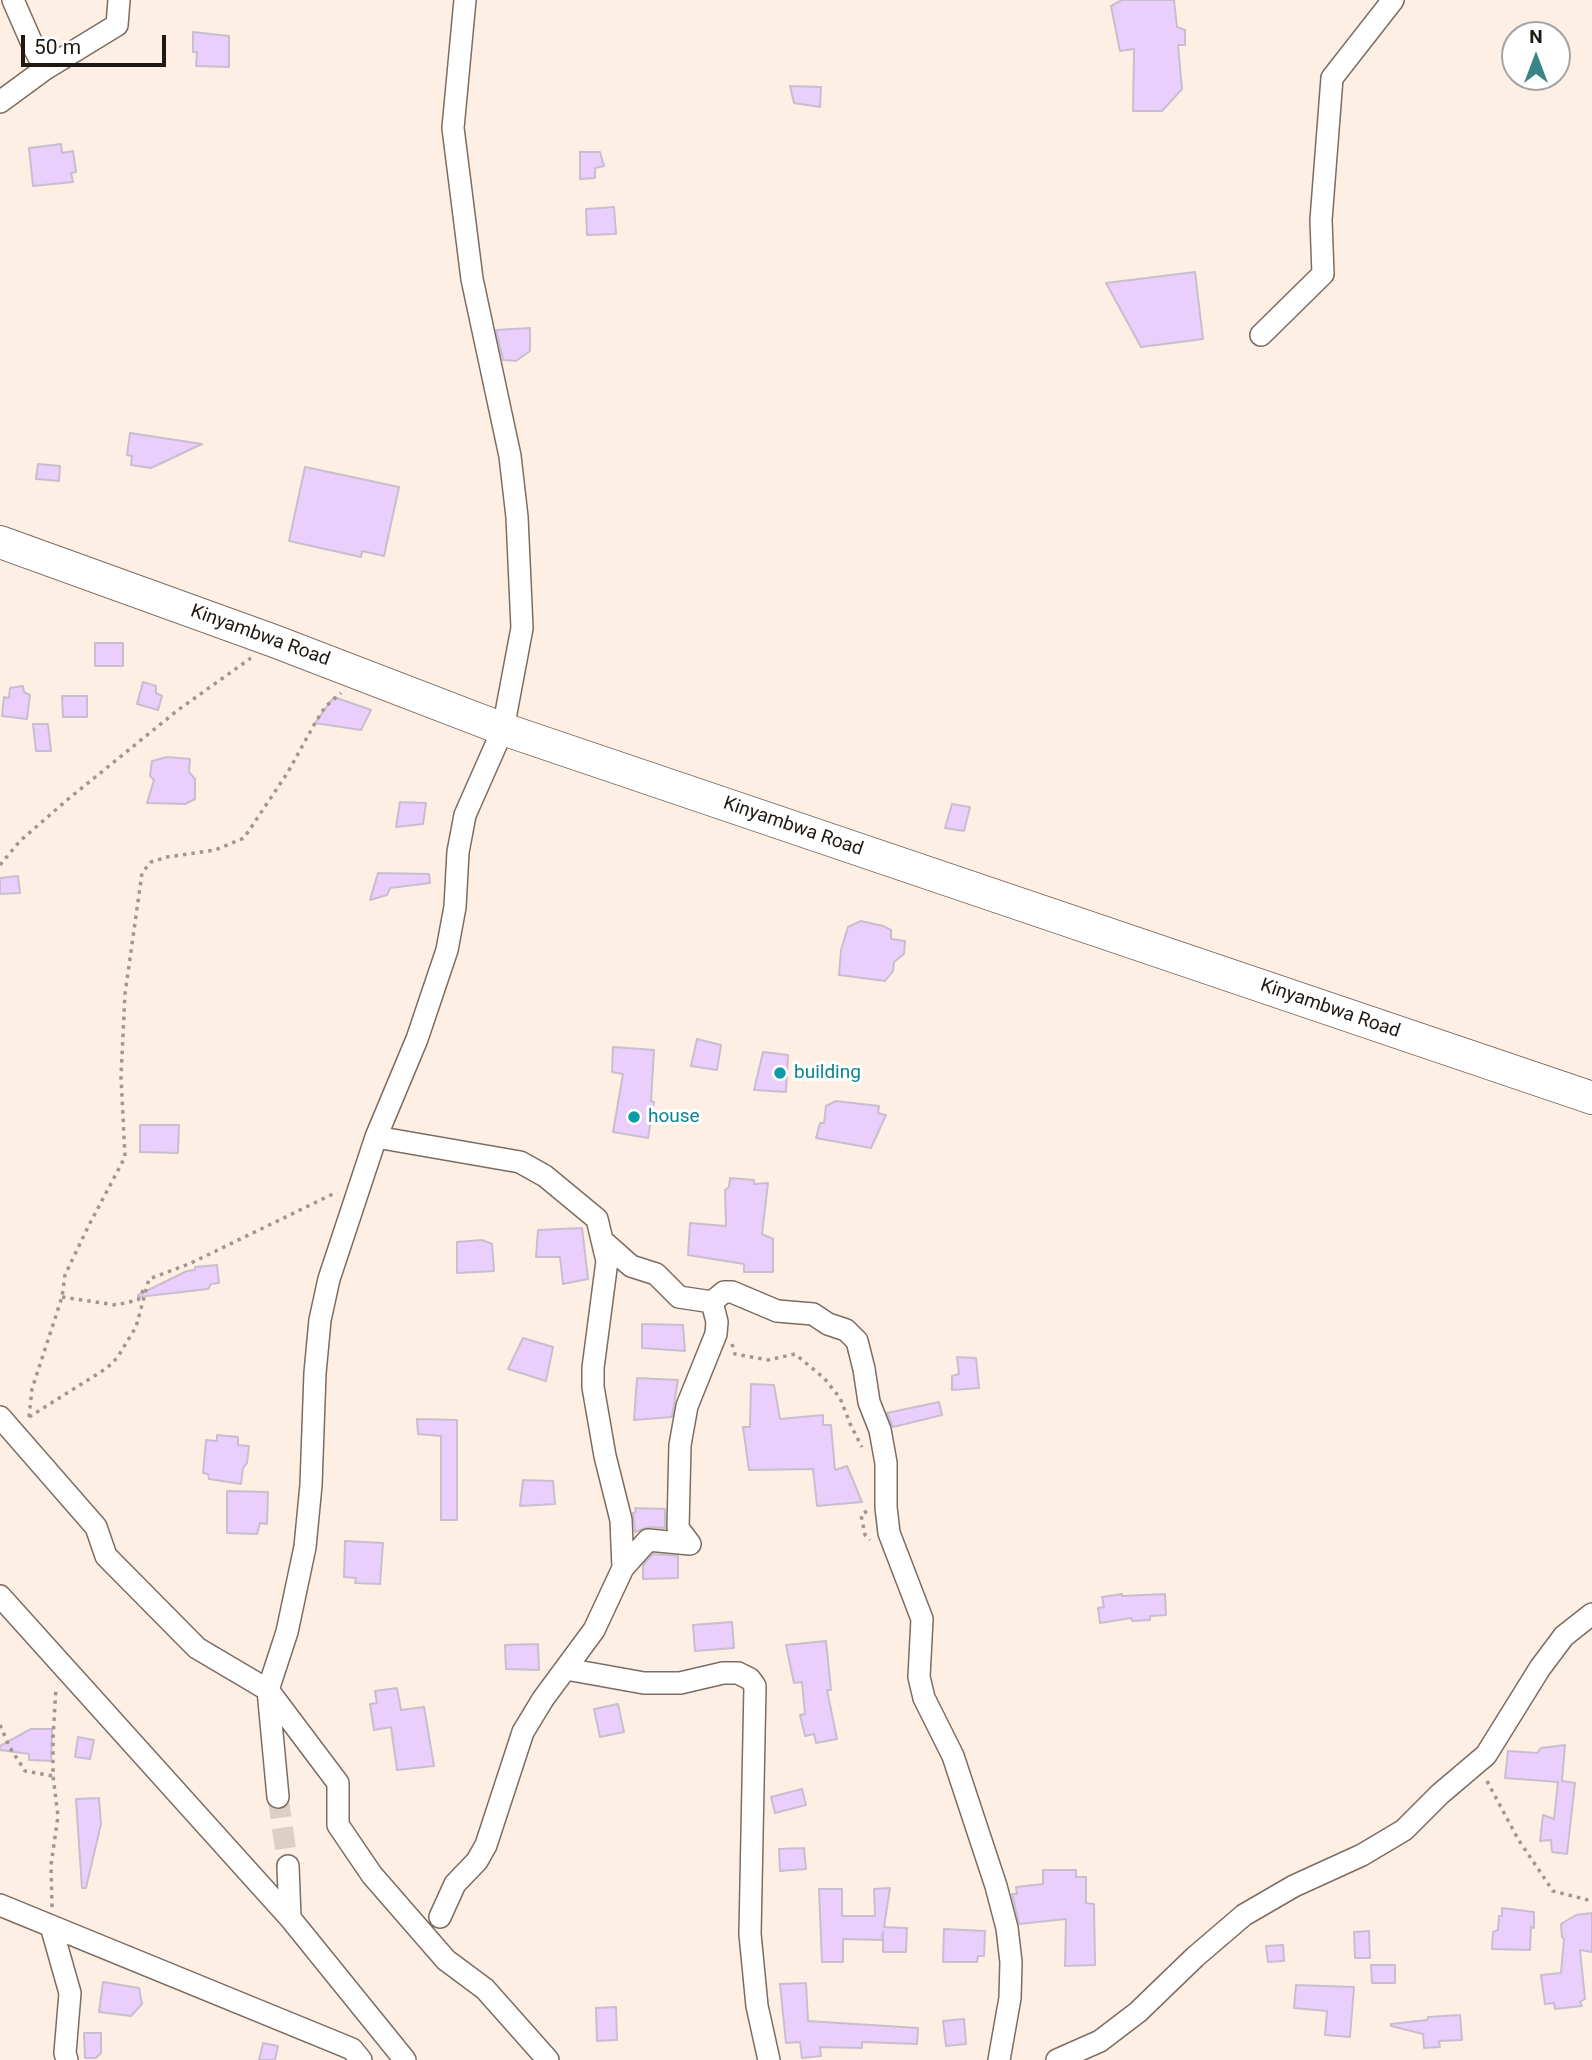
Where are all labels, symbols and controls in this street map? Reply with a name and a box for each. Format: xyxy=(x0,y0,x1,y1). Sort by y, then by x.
scale bar xyxy=(24,21,170,65)
north arrow xyxy=(1501,21,1571,91)
text: N xyxy=(1529,25,1543,48)
text: 50 m xyxy=(34,35,81,59)
street label: Kinyambwa Road xyxy=(187,600,333,672)
street label: Kinyambwa Road xyxy=(720,792,866,862)
street label: Kinyambwa Road xyxy=(1257,974,1403,1044)
place label: building xyxy=(794,1062,861,1084)
marker: building xyxy=(772,1065,788,1081)
place label: house xyxy=(648,1106,700,1128)
marker: house xyxy=(626,1109,642,1125)

